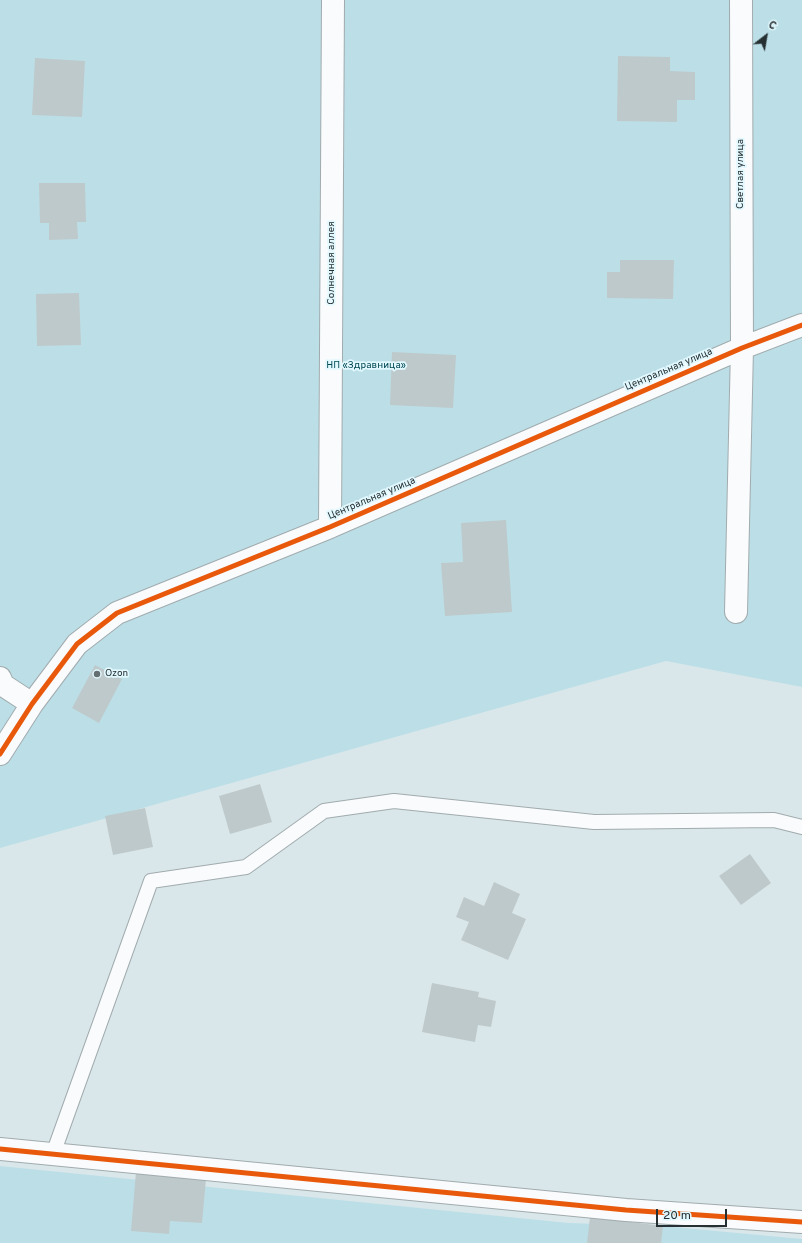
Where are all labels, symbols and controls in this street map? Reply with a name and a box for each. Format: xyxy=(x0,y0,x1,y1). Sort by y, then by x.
north arrow xyxy=(746,16,786,56)
text: С xyxy=(766,18,779,34)
street label: Светлая улица xyxy=(735,139,747,209)
street label: Солнечная аллея xyxy=(326,221,338,305)
street label: Центральная улица xyxy=(623,346,715,394)
park label: НП «Здравница» xyxy=(326,360,406,372)
street label: Центральная улица xyxy=(326,475,418,523)
place label: Ozon xyxy=(105,668,128,680)
marker: Ozon xyxy=(92,669,102,679)
scale bar xyxy=(658,1201,729,1227)
text: 20 m xyxy=(663,1208,691,1224)

